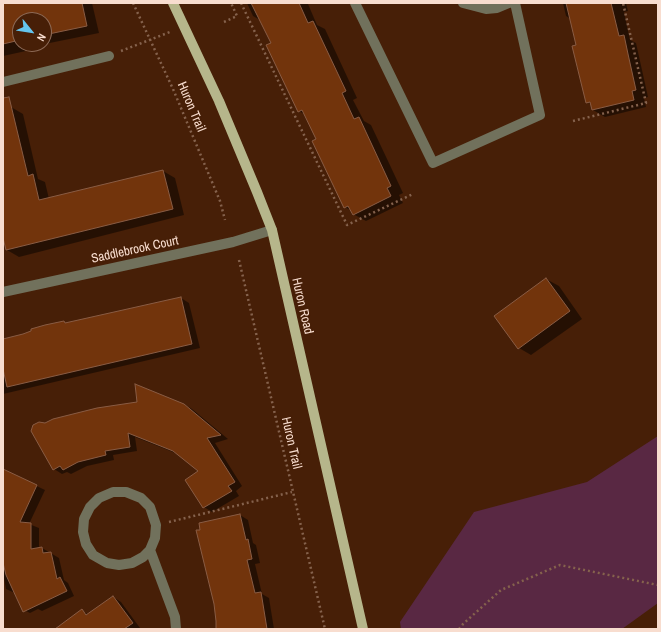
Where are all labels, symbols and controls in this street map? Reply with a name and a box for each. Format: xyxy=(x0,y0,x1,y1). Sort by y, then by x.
north arrow xyxy=(12,12,52,52)
text: N xyxy=(34,31,49,44)
street label: Huron Trail xyxy=(173,80,209,134)
street label: Saddlebrook Court xyxy=(90,233,180,267)
street label: Huron Road xyxy=(288,276,316,336)
street label: Huron Trail xyxy=(277,415,305,471)

